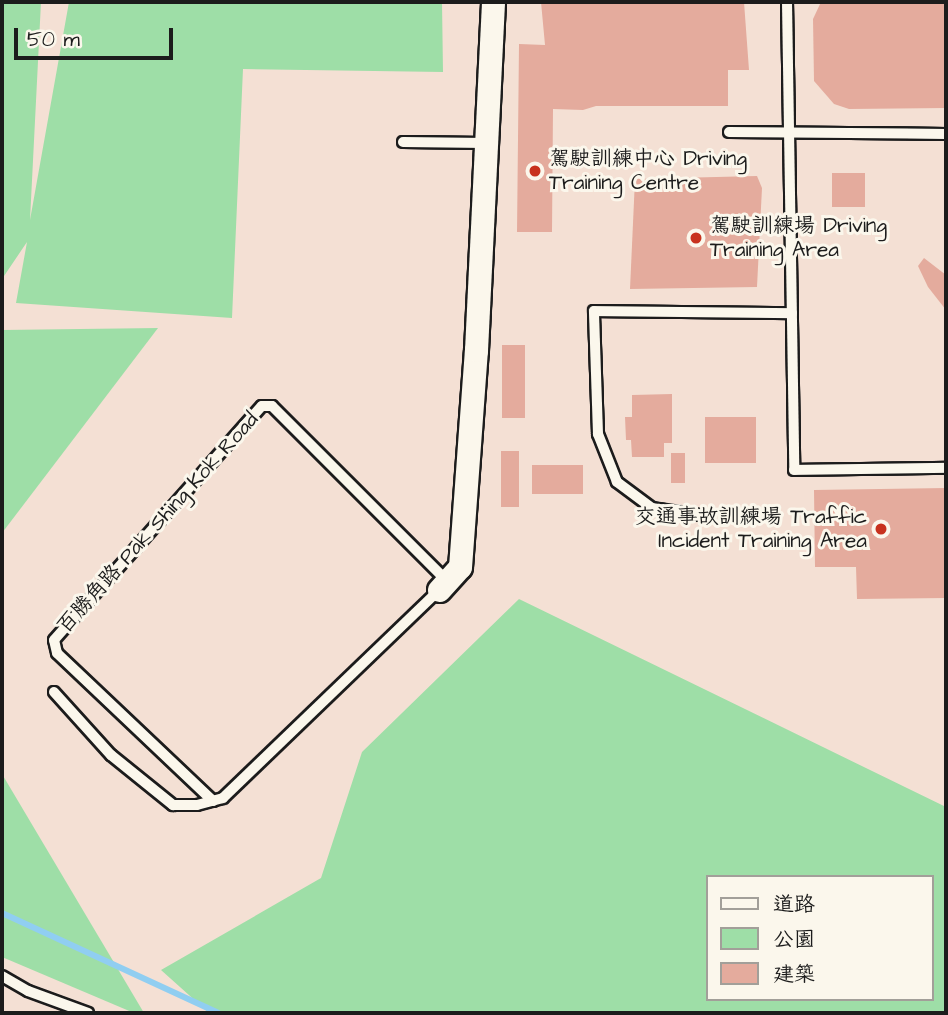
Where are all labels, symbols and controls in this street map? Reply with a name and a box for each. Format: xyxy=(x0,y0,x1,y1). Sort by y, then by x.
scale bar xyxy=(18,14,177,58)
text: 50 m xyxy=(27,25,80,54)
place label: 駕駛訓練中心 Driving Training Centre xyxy=(549,146,747,196)
marker: 駕駛訓練中心 Driving Training Centre xyxy=(527,163,543,179)
place label: 駕駛訓練場 Driving Training Area xyxy=(710,213,887,263)
marker: 駕駛訓練場 Driving Training Area xyxy=(688,230,704,246)
street label: 百勝角路 Pak Shing Kok Road xyxy=(52,407,264,639)
place label: 交通事故訓練場 Traffic Incident Training Area xyxy=(635,504,867,554)
marker: 交通事故訓練場 Traffic Incident Training Area xyxy=(873,521,889,537)
legend xyxy=(706,875,934,1001)
text: 道路 xyxy=(773,890,815,919)
text: 公園 xyxy=(773,925,815,954)
text: 建築 xyxy=(773,960,815,989)

